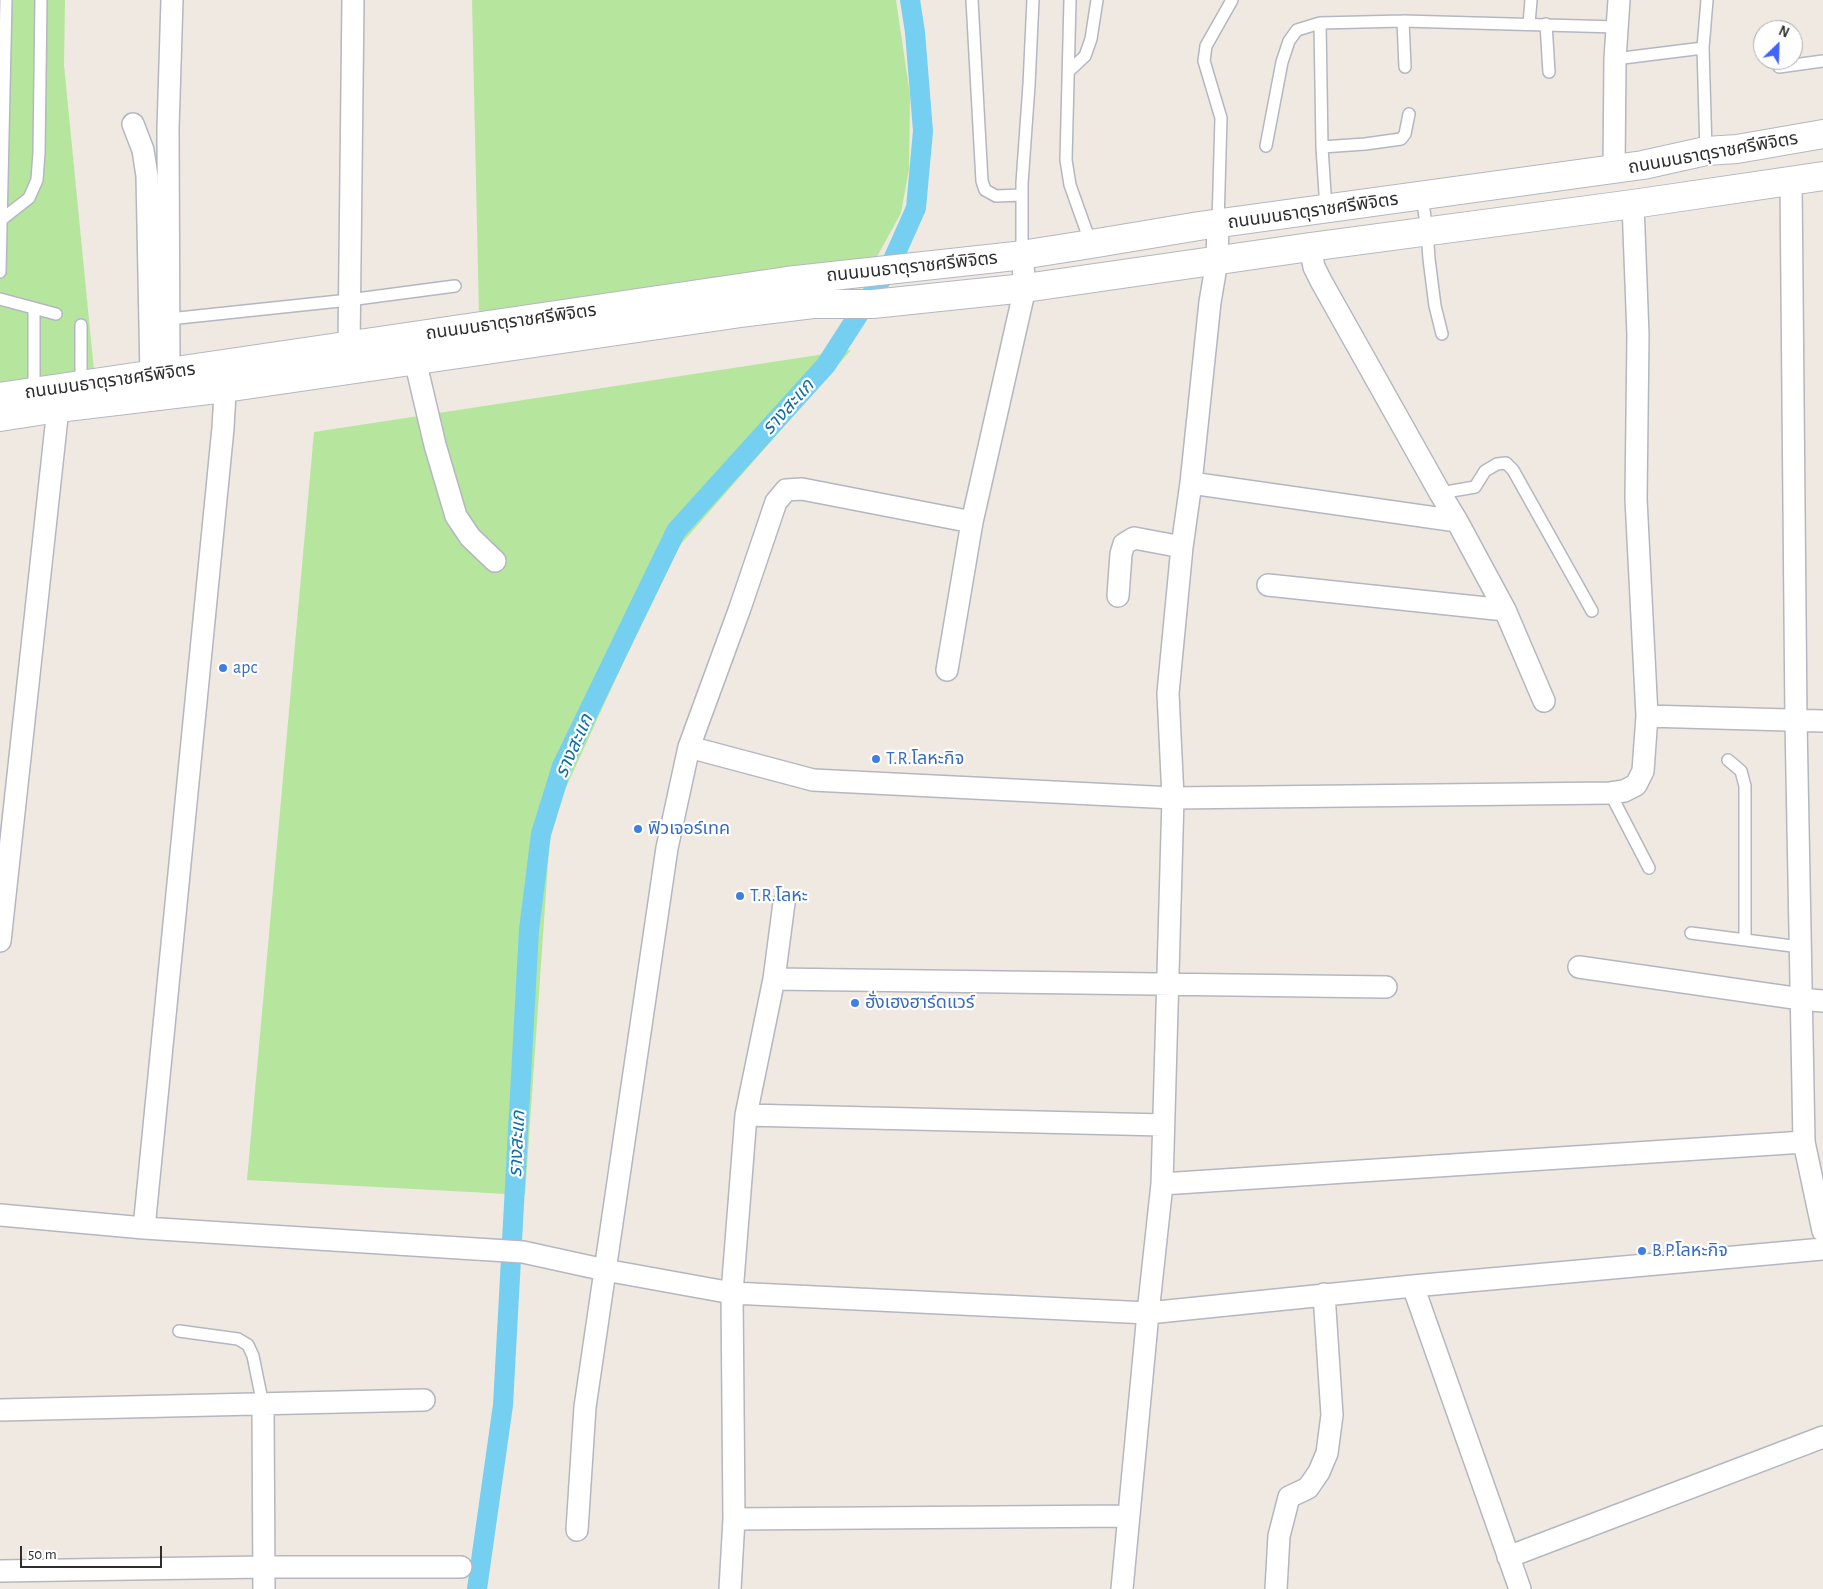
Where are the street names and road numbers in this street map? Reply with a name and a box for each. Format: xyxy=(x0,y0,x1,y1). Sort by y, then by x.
street label: ถนนมนธาตุราชศรีพิจิตร xyxy=(1626,127,1800,179)
street label: ถนนมนธาตุราชศรีพิจิตร xyxy=(1226,188,1400,234)
street label: ถนนมนธาตุราชศรีพิจิตร xyxy=(825,247,999,287)
street label: ถนนมนธาตุราชศรีพิจิตร xyxy=(424,299,598,345)
street label: ถนนมนธาตุราชศรีพิจิตร xyxy=(23,358,197,404)

